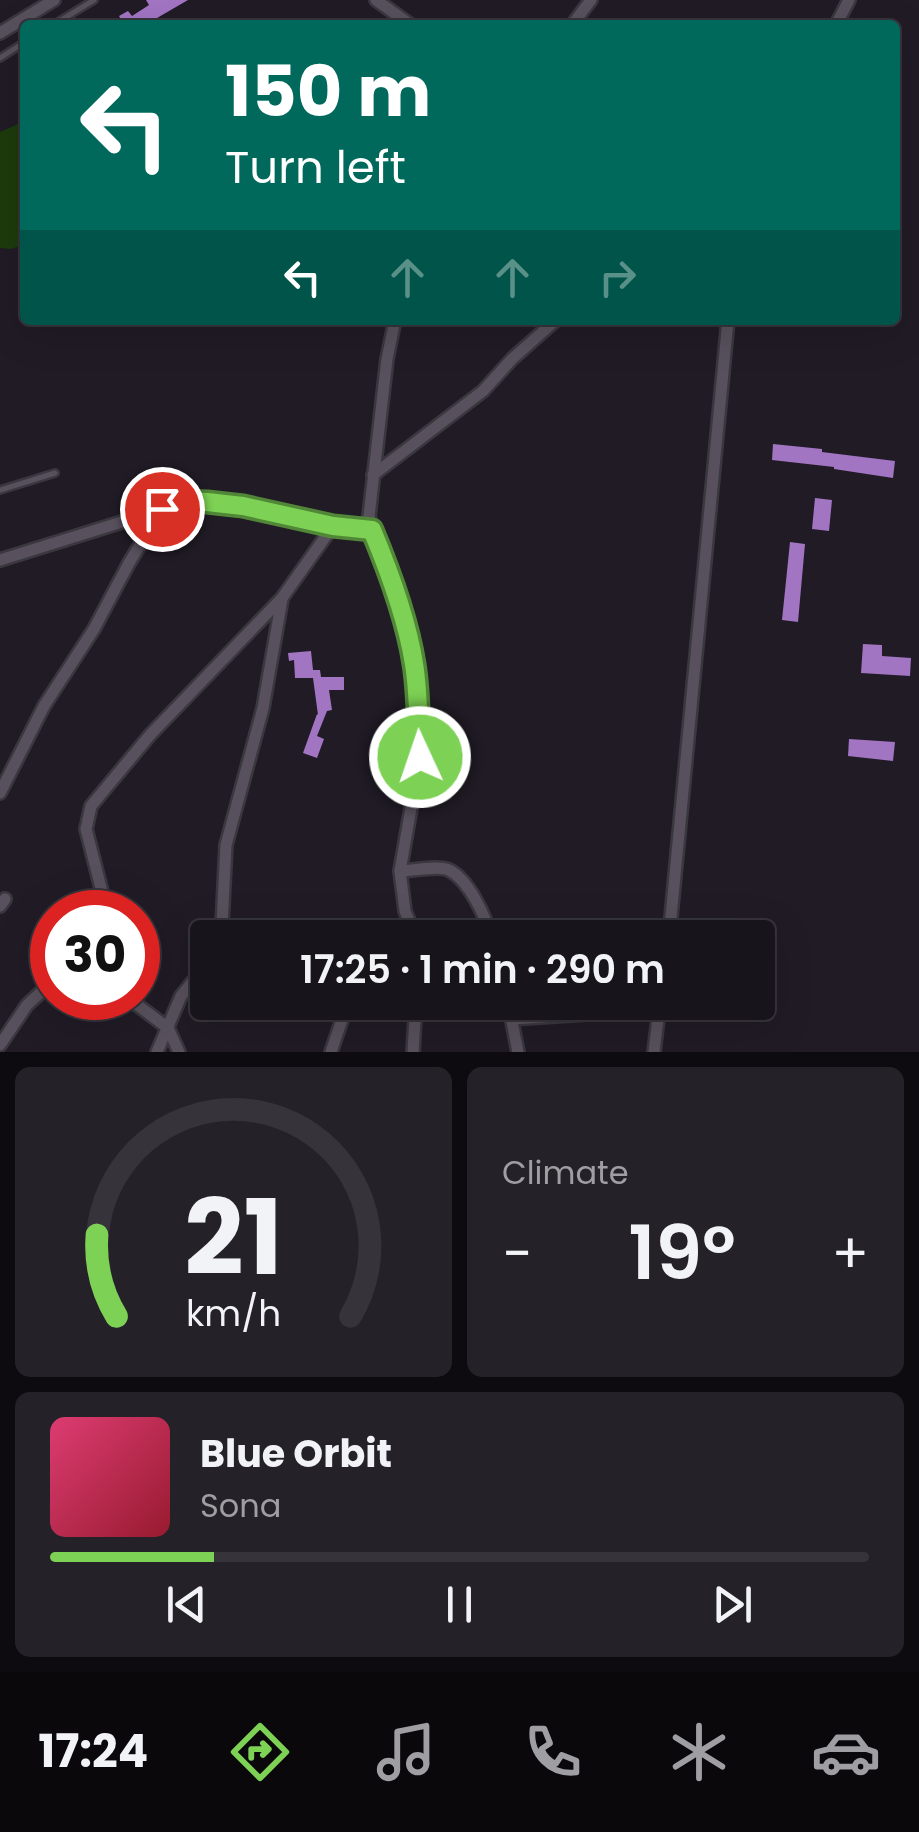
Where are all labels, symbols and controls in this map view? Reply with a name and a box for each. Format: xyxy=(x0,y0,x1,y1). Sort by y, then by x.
text: 150 m xyxy=(225,42,431,141)
icon: left xyxy=(60,60,190,190)
text: Turn left xyxy=(225,136,406,199)
icon: left xyxy=(275,250,330,305)
icon: ahead xyxy=(380,250,435,305)
icon: ahead xyxy=(485,250,540,305)
icon: right xyxy=(590,250,645,305)
pin xyxy=(120,467,205,552)
icon: arrive xyxy=(135,482,190,537)
position arrow xyxy=(368,705,472,809)
speed limit sign: 30 xyxy=(30,890,160,1020)
text: 17:25 · 1 min · 290 m xyxy=(300,943,665,996)
text: Climate xyxy=(502,1150,629,1195)
text: 21 xyxy=(184,1165,283,1310)
text: 19° xyxy=(628,1200,736,1305)
text: − xyxy=(502,1215,532,1292)
text: + xyxy=(831,1215,869,1292)
text: km/h xyxy=(186,1288,281,1339)
text: Blue Orbit xyxy=(200,1427,392,1480)
text: Sona xyxy=(200,1483,281,1528)
icon: previous xyxy=(159,1577,214,1632)
icon: pause xyxy=(432,1577,487,1632)
icon: next xyxy=(705,1577,760,1632)
icon: directions xyxy=(225,1717,295,1787)
icon: music xyxy=(371,1717,441,1787)
icon: phone xyxy=(518,1717,588,1787)
icon: climate xyxy=(664,1717,734,1787)
icon: car xyxy=(811,1717,881,1787)
text: 17:24 xyxy=(38,1720,148,1783)

